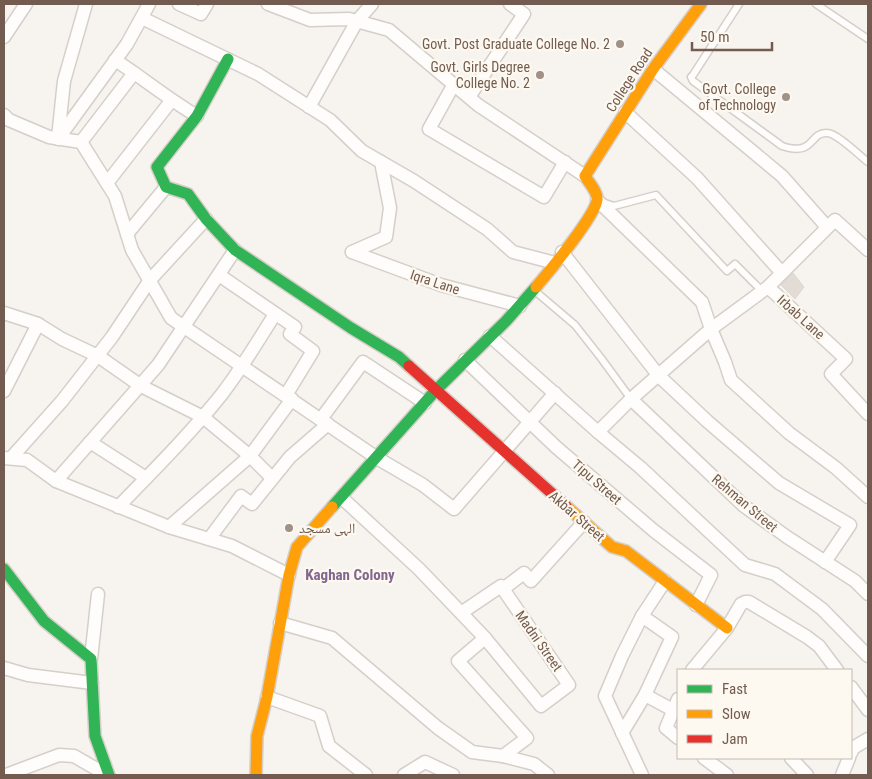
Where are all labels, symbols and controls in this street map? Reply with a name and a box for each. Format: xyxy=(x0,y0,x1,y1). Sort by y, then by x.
scale bar xyxy=(692,20,772,52)
text: 50 m xyxy=(700,28,730,46)
place label: Govt. Post Graduate College No. 2 xyxy=(422,36,610,52)
marker: Govt. Post Graduate College No. 2 xyxy=(614,38,626,50)
street label: College Road xyxy=(602,45,656,115)
place label: Govt. Girls Degree College No. 2 xyxy=(430,59,530,91)
marker: Govt. Girls Degree College No. 2 xyxy=(534,69,546,81)
place label: Govt. College of Technology xyxy=(698,81,776,113)
marker: Govt. College of Technology xyxy=(780,91,792,103)
street label: Iqra Lane xyxy=(408,266,462,298)
street label: Irbab Lane xyxy=(774,292,828,343)
street label: Tipu Street xyxy=(569,456,625,508)
street label: Rehman Street xyxy=(709,471,781,535)
street label: Akbar Street xyxy=(546,488,608,544)
place label: الہی مسجد xyxy=(299,520,355,537)
marker: الہی مسجد xyxy=(283,522,295,534)
district label: Kaghan Colony xyxy=(305,566,395,584)
street label: Madni Street xyxy=(512,608,566,674)
legend xyxy=(677,669,852,759)
text: Fast xyxy=(722,680,747,698)
text: Slow xyxy=(722,705,751,723)
text: Jam xyxy=(722,730,748,748)

